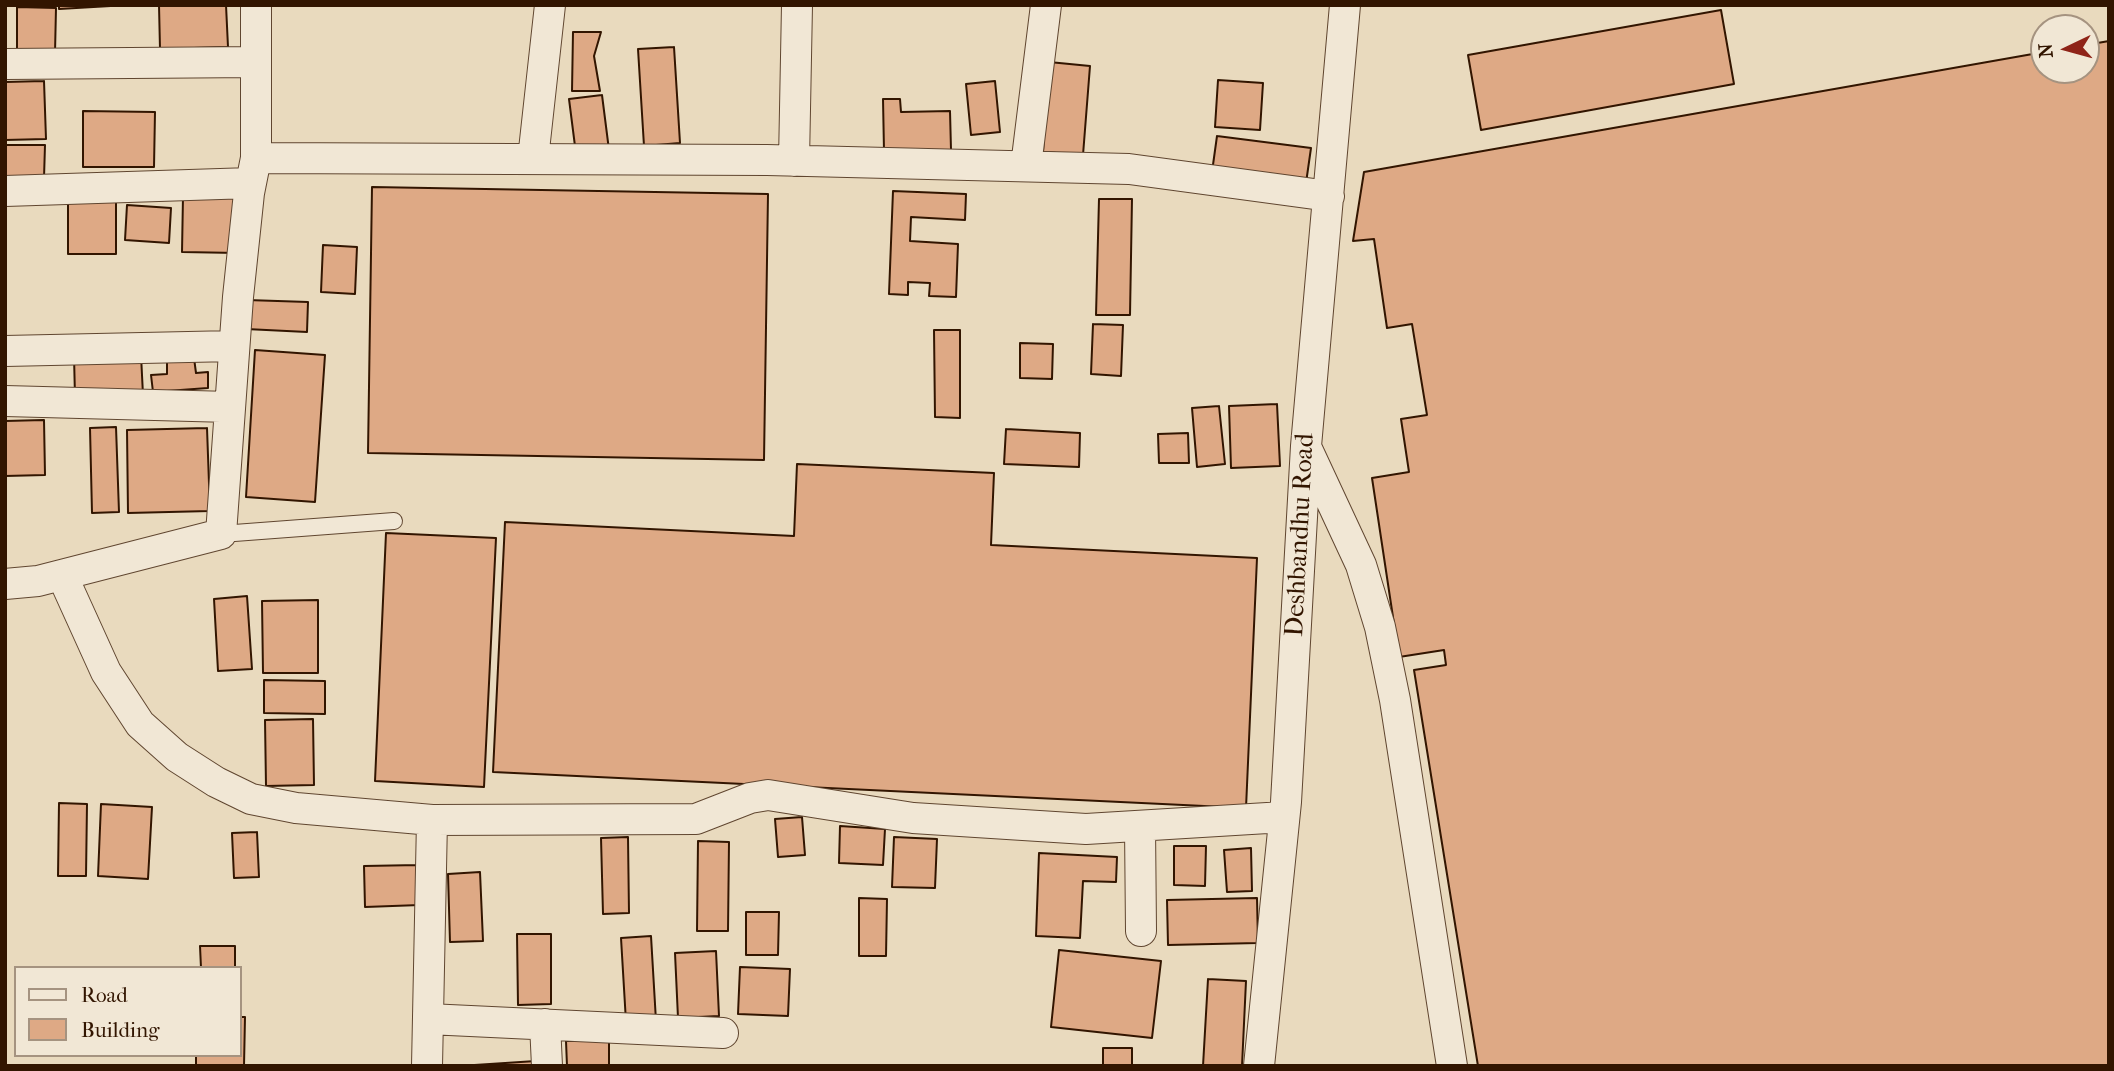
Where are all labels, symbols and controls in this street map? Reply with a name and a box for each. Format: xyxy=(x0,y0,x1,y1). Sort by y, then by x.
north arrow xyxy=(2030,14,2100,84)
text: N xyxy=(2034,43,2058,59)
street label: Deshbandhu Road xyxy=(1280,432,1322,638)
legend xyxy=(14,966,242,1057)
text: Road xyxy=(81,983,128,1007)
text: Building xyxy=(81,1018,159,1042)

